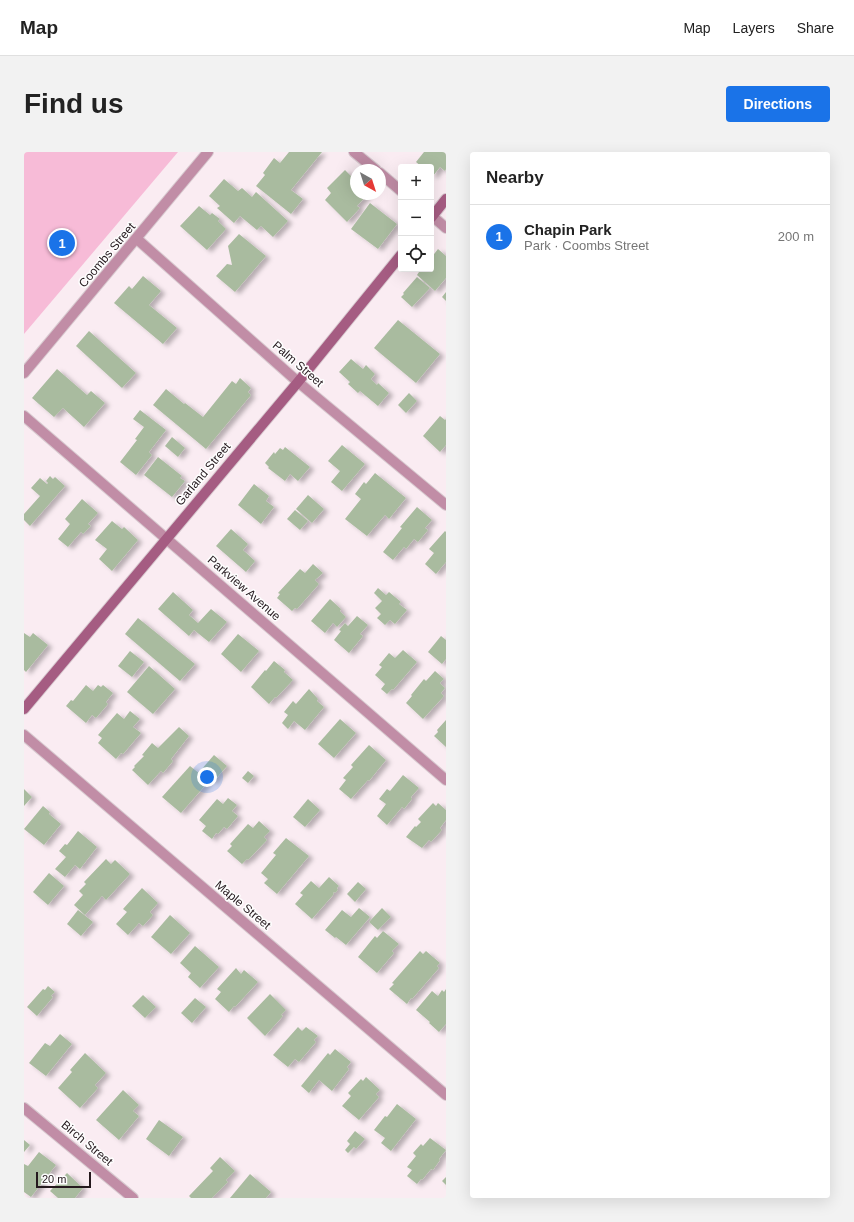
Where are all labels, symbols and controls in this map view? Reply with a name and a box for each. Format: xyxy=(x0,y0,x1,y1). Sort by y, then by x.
text: Map xyxy=(20,17,58,38)
text: Map xyxy=(683,20,711,36)
text: Layers xyxy=(733,20,775,36)
text: Share xyxy=(797,20,834,36)
button: Directions xyxy=(726,86,830,122)
text: Find us xyxy=(24,88,124,119)
north arrow xyxy=(350,164,386,200)
map controls xyxy=(398,164,434,272)
button: + xyxy=(398,164,434,200)
text: Nearby xyxy=(486,168,544,187)
button: − xyxy=(398,200,434,236)
street label: Coombs Street xyxy=(76,219,139,290)
text: Chapin Park xyxy=(524,221,612,238)
pin: 1 xyxy=(49,228,75,258)
text: 1 xyxy=(495,229,503,244)
text: 200 m xyxy=(778,229,814,244)
button: locate xyxy=(398,236,434,272)
text: Park · Coombs Street xyxy=(524,238,649,253)
street label: Palm Street xyxy=(270,338,327,390)
street label: Garland Street xyxy=(173,439,234,508)
street label: Parkview Avenue xyxy=(205,553,283,624)
your location xyxy=(197,767,217,787)
street label: Maple Street xyxy=(212,878,274,933)
street label: Birch Street xyxy=(58,1117,116,1169)
scale bar xyxy=(36,1170,91,1189)
text: 20 m xyxy=(42,1173,66,1185)

